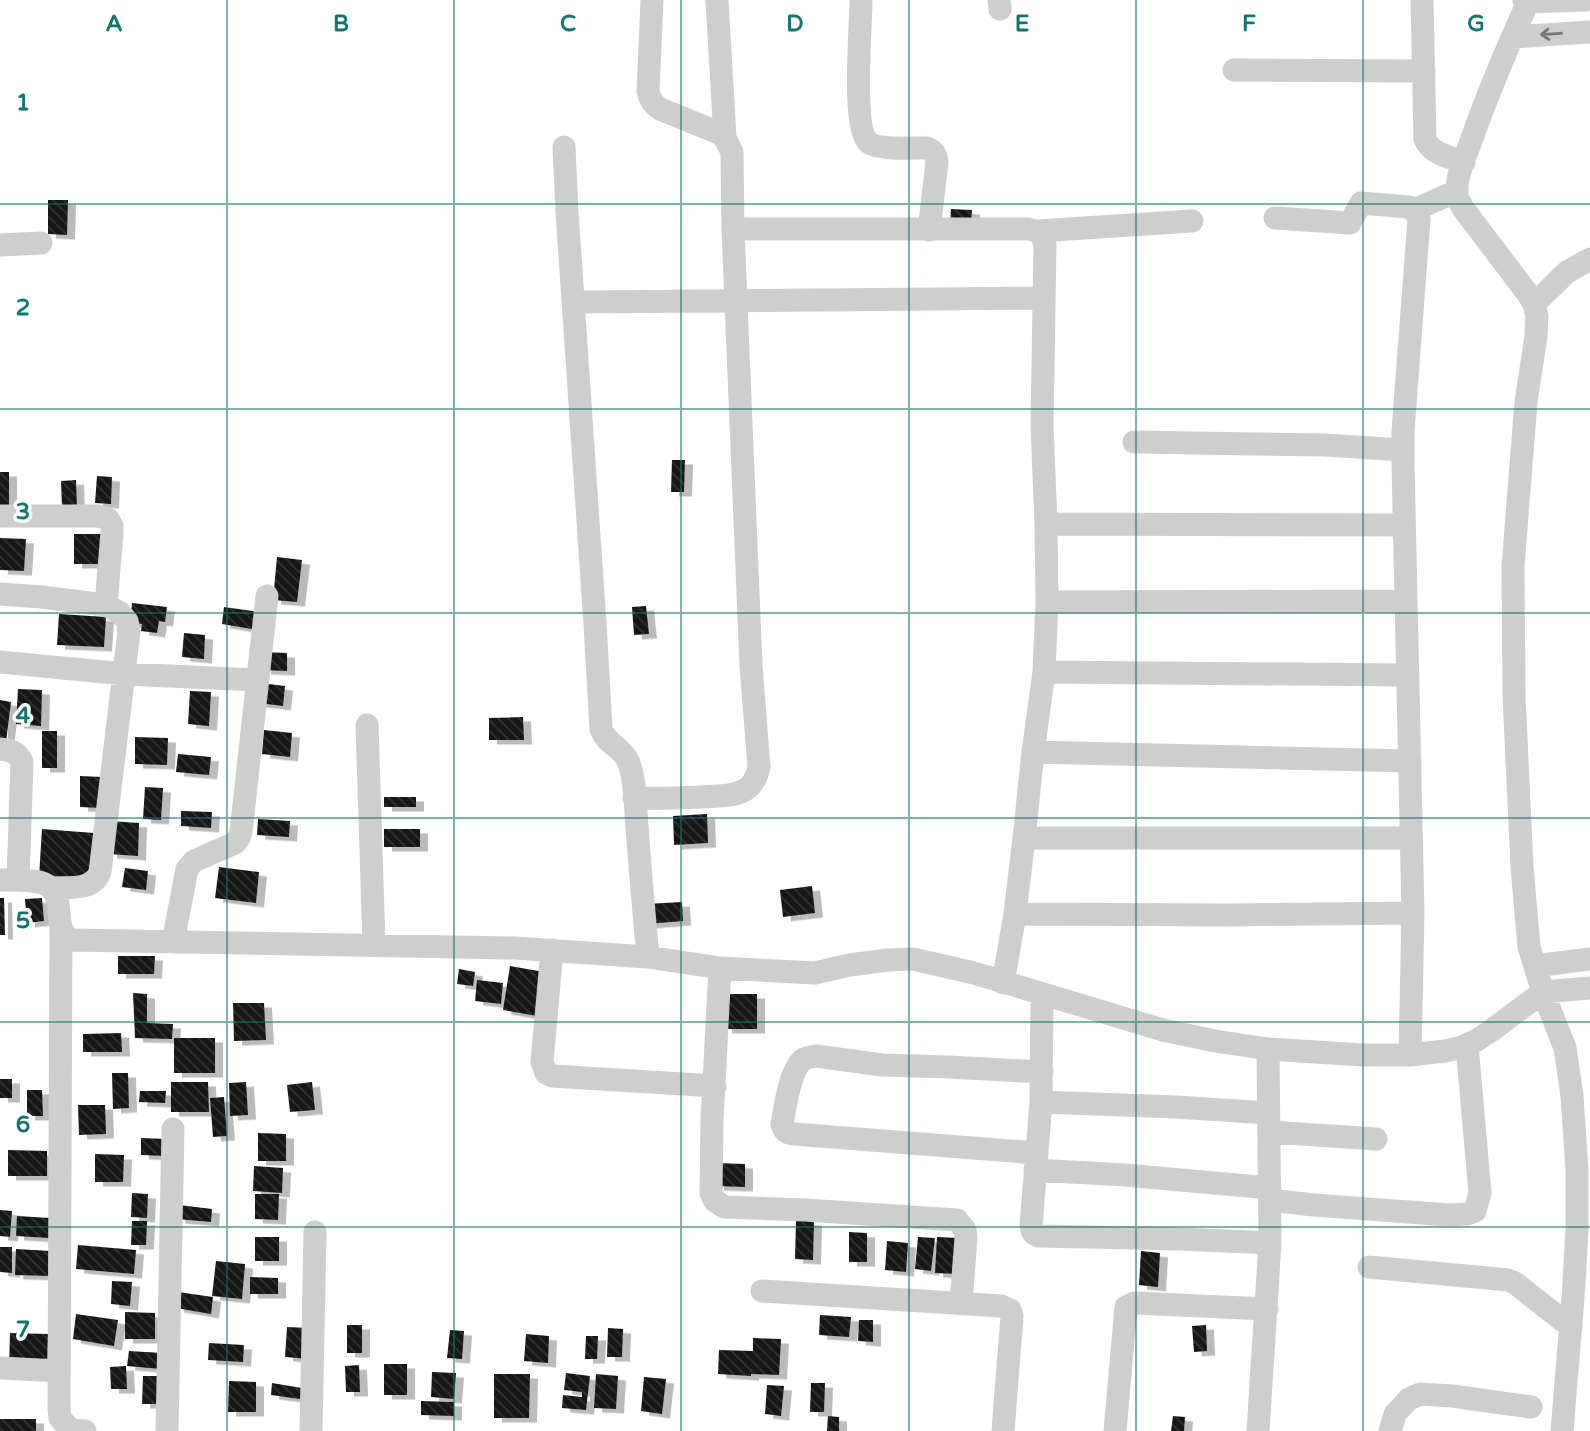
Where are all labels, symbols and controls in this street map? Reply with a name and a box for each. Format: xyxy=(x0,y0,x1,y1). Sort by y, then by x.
text: A xyxy=(105,10,123,38)
text: B xyxy=(333,10,349,38)
text: C xyxy=(560,10,576,38)
text: D xyxy=(786,10,804,38)
text: E xyxy=(1015,10,1029,38)
text: F xyxy=(1242,10,1256,38)
text: G xyxy=(1467,10,1485,38)
one-way arrow xyxy=(1540,28,1563,41)
text: 1 xyxy=(16,89,30,117)
text: 2 xyxy=(16,294,30,322)
text: 3 xyxy=(16,498,30,526)
text: 4 xyxy=(16,702,31,730)
text: 5 xyxy=(16,907,30,935)
text: 6 xyxy=(16,1111,30,1139)
text: 7 xyxy=(16,1316,30,1344)

